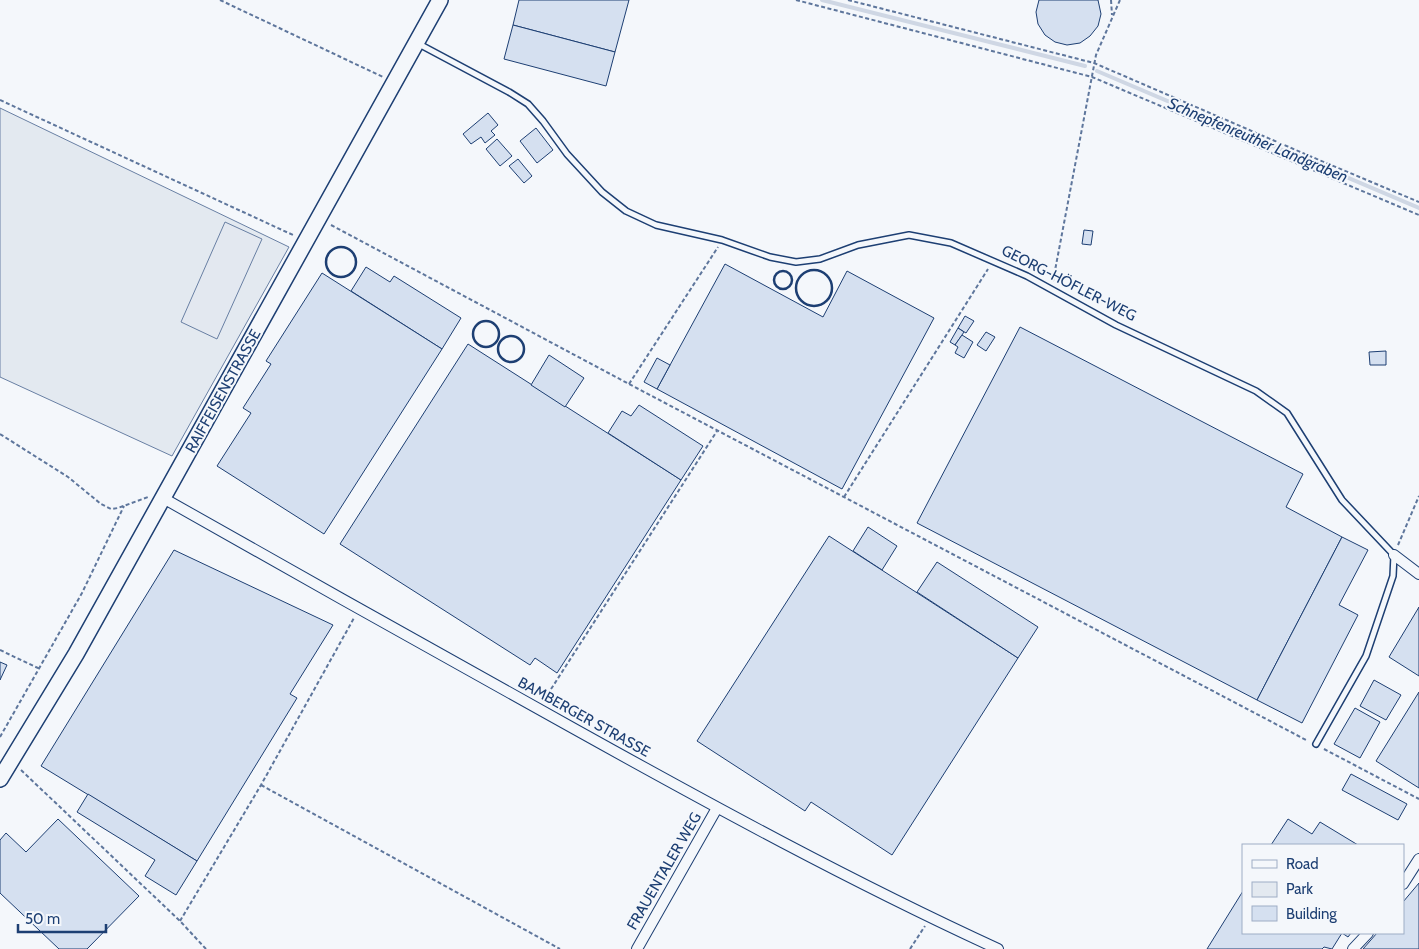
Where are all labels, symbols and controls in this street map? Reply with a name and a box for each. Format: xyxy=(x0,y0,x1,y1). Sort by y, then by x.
water label: Schnepfenreuther Landgraben xyxy=(1165,93,1351,187)
street label: GEORG-HÖFLER-WEG xyxy=(999,241,1139,325)
street label: RAIFFEISENSTRASSE xyxy=(182,326,264,456)
street label: BAMBERGER STRASSE xyxy=(515,673,653,761)
street label: FRAUENTALER WEG xyxy=(623,809,705,933)
legend xyxy=(1242,844,1404,934)
text: Road xyxy=(1286,855,1319,873)
text: Park xyxy=(1286,880,1313,898)
scale bar xyxy=(18,902,105,934)
text: Building xyxy=(1286,905,1337,923)
text: 50 m xyxy=(25,910,60,928)

